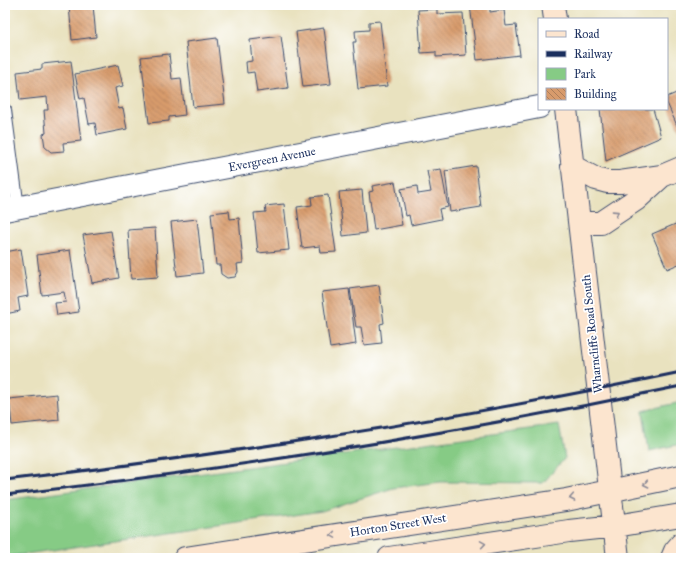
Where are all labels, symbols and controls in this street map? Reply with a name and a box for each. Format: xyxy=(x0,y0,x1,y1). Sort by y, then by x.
legend xyxy=(538,18,668,110)
text: Road xyxy=(574,27,600,41)
text: Railway xyxy=(574,47,613,61)
text: Park xyxy=(574,67,596,81)
text: Building xyxy=(574,87,617,102)
street label: Evergreen Avenue xyxy=(227,144,317,175)
one-way arrow xyxy=(612,210,619,218)
street label: Wharncliffe Road South xyxy=(579,274,605,394)
one-way arrow xyxy=(643,479,649,488)
one-way arrow xyxy=(569,494,575,502)
street label: Horton Street West xyxy=(349,510,448,540)
one-way arrow xyxy=(330,530,336,539)
one-way arrow xyxy=(480,540,486,549)

